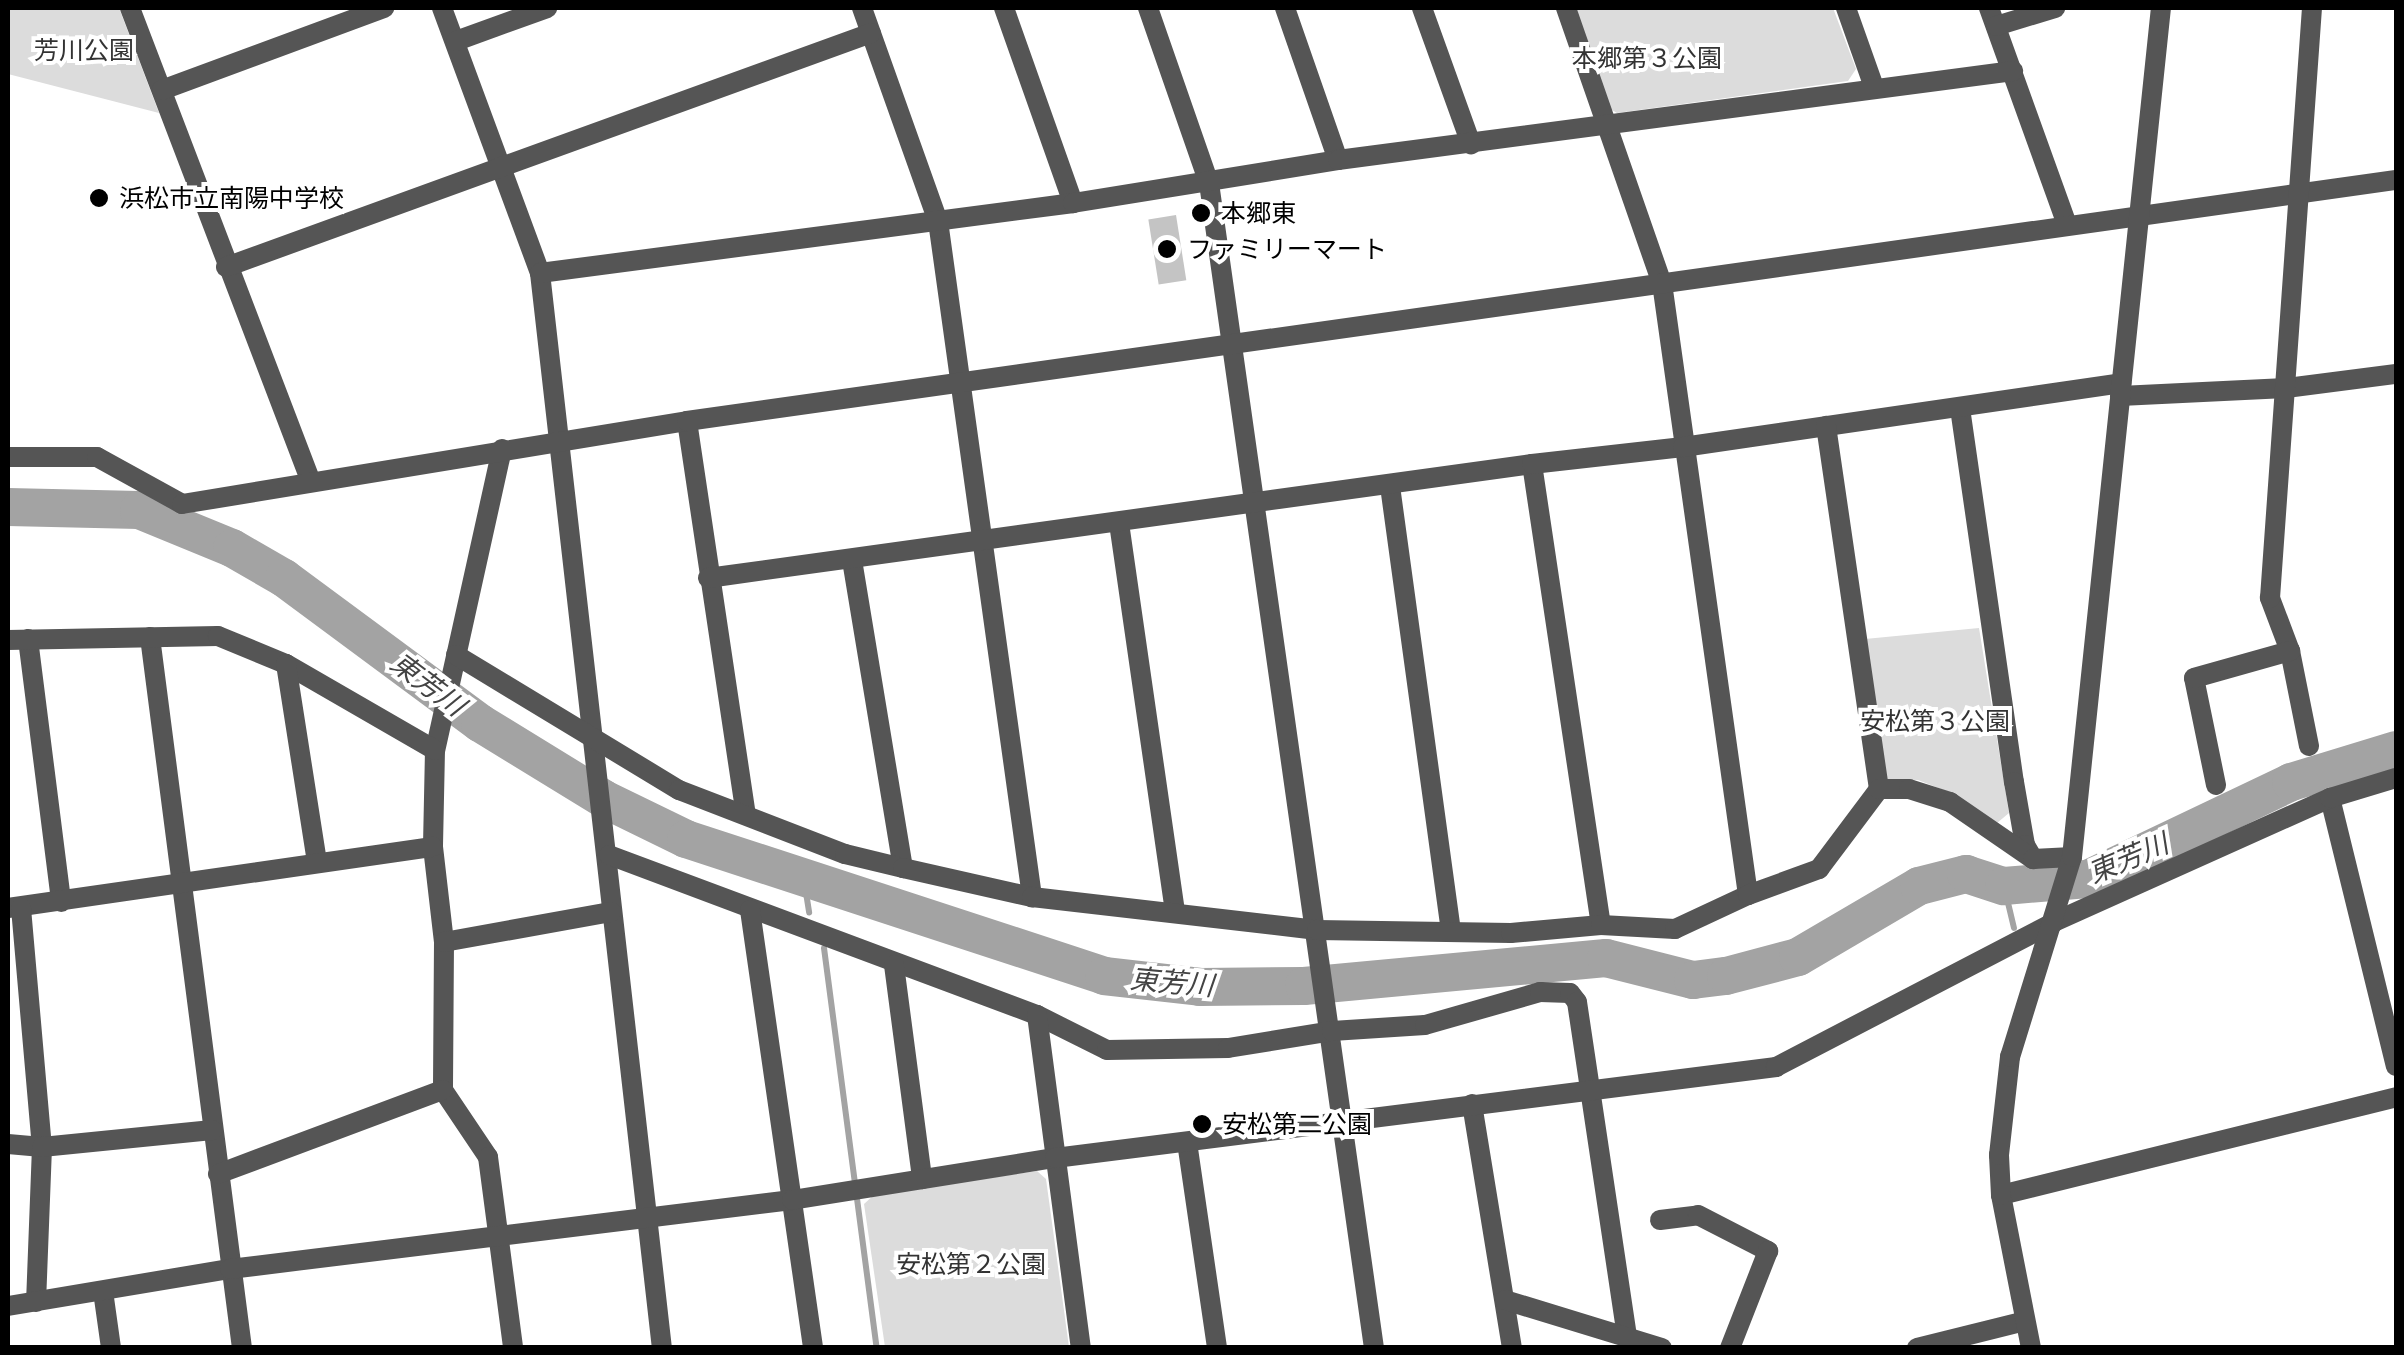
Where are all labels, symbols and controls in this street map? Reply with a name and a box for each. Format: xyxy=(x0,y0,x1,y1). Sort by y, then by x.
park label: 芳川公園 xyxy=(34,35,134,65)
park label: 本郷第３公園 xyxy=(1572,43,1722,73)
place label: 浜松市立南陽中学校 xyxy=(119,183,344,213)
marker: 浜松市立南陽中学校 xyxy=(88,187,110,209)
place label: 本郷東 xyxy=(1221,198,1296,228)
marker: 本郷東 xyxy=(1190,202,1212,224)
place label: ファミリーマート xyxy=(1187,234,1387,264)
marker: ファミリーマート xyxy=(1156,238,1178,260)
water label: 東芳川 xyxy=(384,645,472,723)
park label: 安松第３公園 xyxy=(1860,706,2010,736)
water label: 東芳川 xyxy=(2083,826,2173,890)
water label: 東芳川 xyxy=(1129,962,1215,1002)
place label: 安松第二公園 xyxy=(1222,1109,1372,1139)
marker: 安松第二公園 xyxy=(1191,1113,1213,1135)
park label: 安松第２公園 xyxy=(896,1249,1046,1279)

